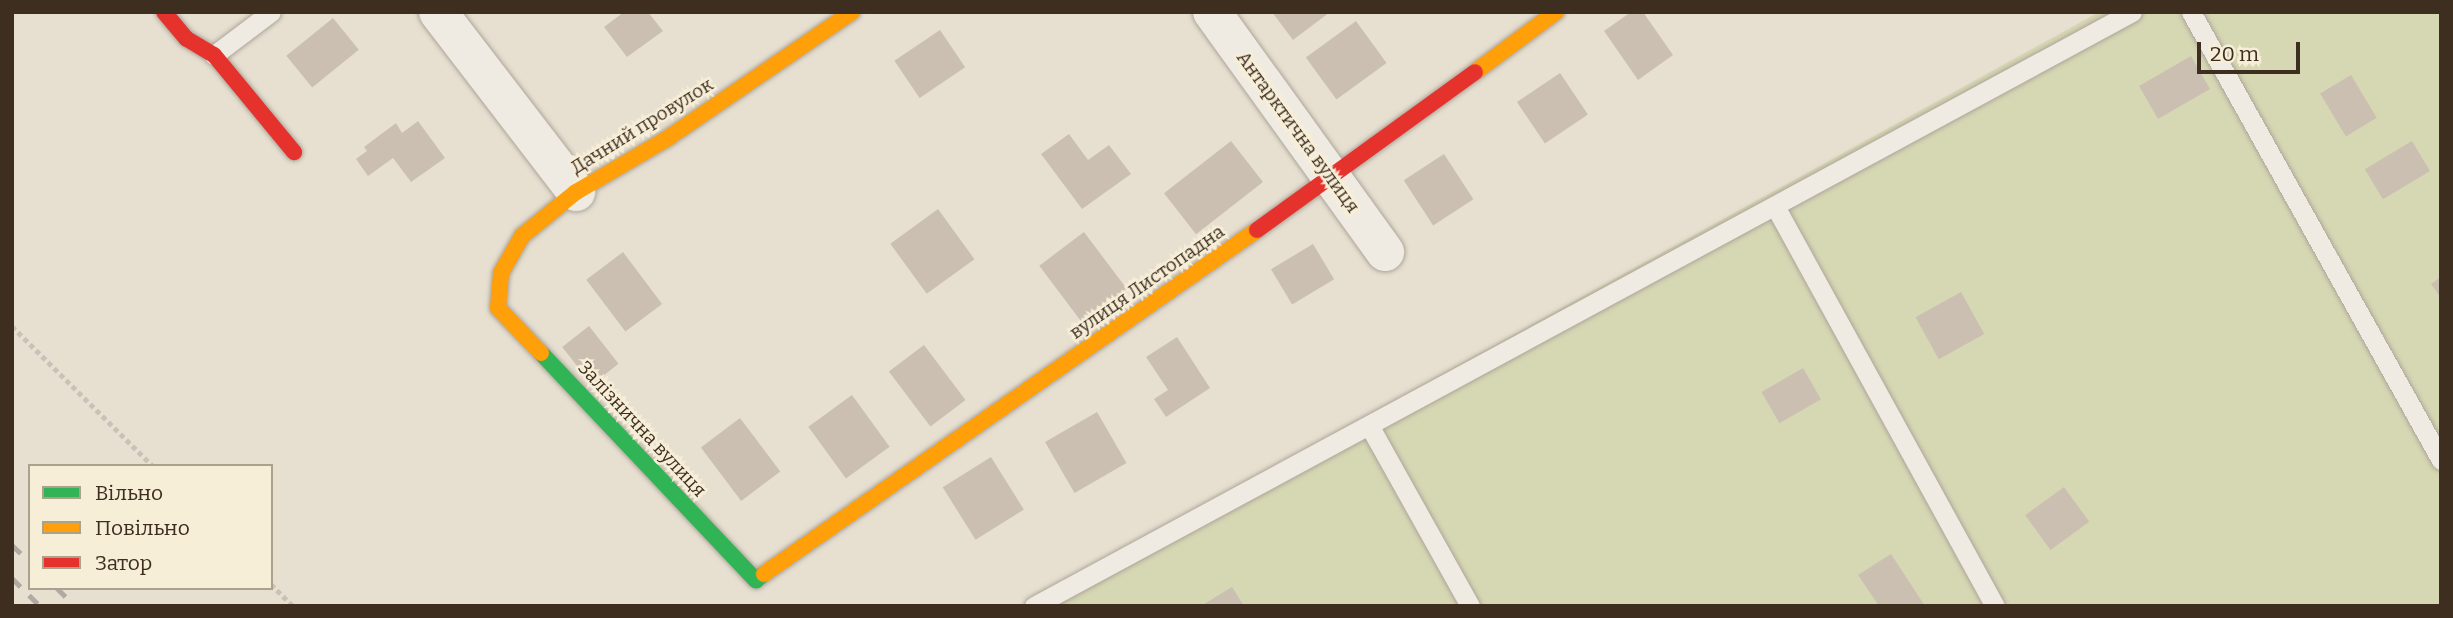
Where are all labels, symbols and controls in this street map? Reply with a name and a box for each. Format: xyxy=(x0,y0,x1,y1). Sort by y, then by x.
scale bar xyxy=(2201,28,2304,72)
text: 20 m xyxy=(2210,41,2259,67)
street label: Антарктична вулиця xyxy=(1232,47,1364,217)
street label: Дачний провулок xyxy=(567,73,717,179)
street label: вулиця Листопадна xyxy=(1065,220,1229,344)
street label: Залізнична вулиця xyxy=(573,356,711,502)
legend xyxy=(28,464,273,590)
text: Вільно xyxy=(95,480,163,506)
text: Повільно xyxy=(95,515,190,541)
text: Затор xyxy=(95,550,152,576)

